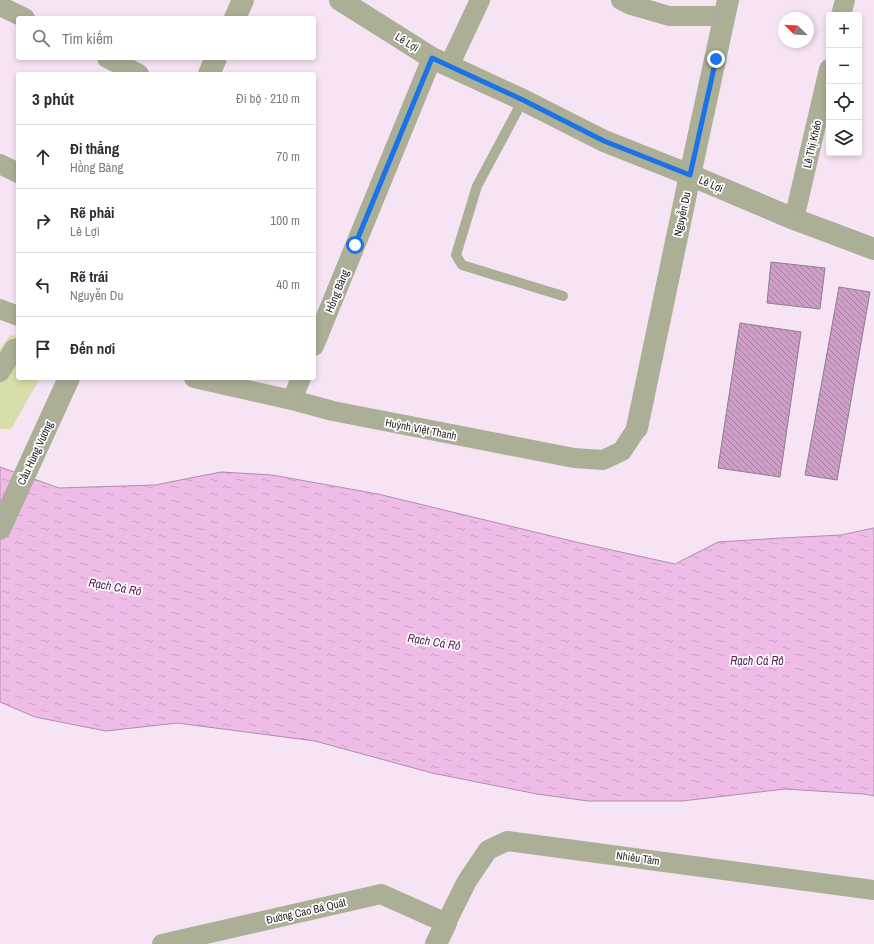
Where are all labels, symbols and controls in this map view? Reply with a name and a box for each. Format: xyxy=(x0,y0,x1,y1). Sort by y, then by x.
north arrow xyxy=(778,12,814,48)
map controls xyxy=(826,12,862,156)
button: + xyxy=(826,12,862,48)
search box xyxy=(16,16,316,60)
icon: search xyxy=(30,27,52,49)
text: Tìm kiếm xyxy=(62,28,113,49)
street label: Lê Lợi xyxy=(393,29,421,55)
button: − xyxy=(826,48,862,84)
route end xyxy=(707,50,725,68)
button: locate xyxy=(826,84,862,120)
text: 3 phút xyxy=(32,87,74,110)
text: Đi bộ · 210 m xyxy=(236,90,300,107)
street label: Lê Thị Khéo xyxy=(800,119,824,169)
button: layers xyxy=(826,120,862,156)
text: Đi thẳng xyxy=(70,138,119,159)
icon: ahead xyxy=(32,146,54,168)
text: 70 m xyxy=(276,148,300,165)
text: Hồng Bàng xyxy=(70,159,123,176)
street label: Lê Lợi xyxy=(697,173,725,195)
street label: Nguyễn Du xyxy=(670,190,694,238)
text: Rẽ phải xyxy=(70,202,114,223)
icon: right xyxy=(32,210,54,232)
text: 100 m xyxy=(270,212,300,229)
text: Lê Lợi xyxy=(70,223,100,240)
route start xyxy=(346,236,364,254)
text: Rẽ trái xyxy=(70,266,108,287)
street label: Hồng Bàng xyxy=(322,267,352,315)
icon: left xyxy=(32,274,54,296)
text: 40 m xyxy=(276,276,300,293)
text: Nguyễn Du xyxy=(70,287,123,304)
icon: arrive xyxy=(32,338,54,360)
text: Đến nơi xyxy=(70,338,115,359)
street label: Huỳnh Việt Thanh xyxy=(384,415,458,443)
street label: Cầu Hùng Vương xyxy=(14,419,56,487)
water label: Rạch Cá Rô xyxy=(87,574,143,600)
water label: Rạch Cá Rô xyxy=(406,630,462,654)
water label: Rạch Cá Rô xyxy=(730,653,784,669)
street label: Nhiêu Tâm xyxy=(615,848,661,868)
street label: Đường Cao Bá Quát xyxy=(265,895,348,927)

